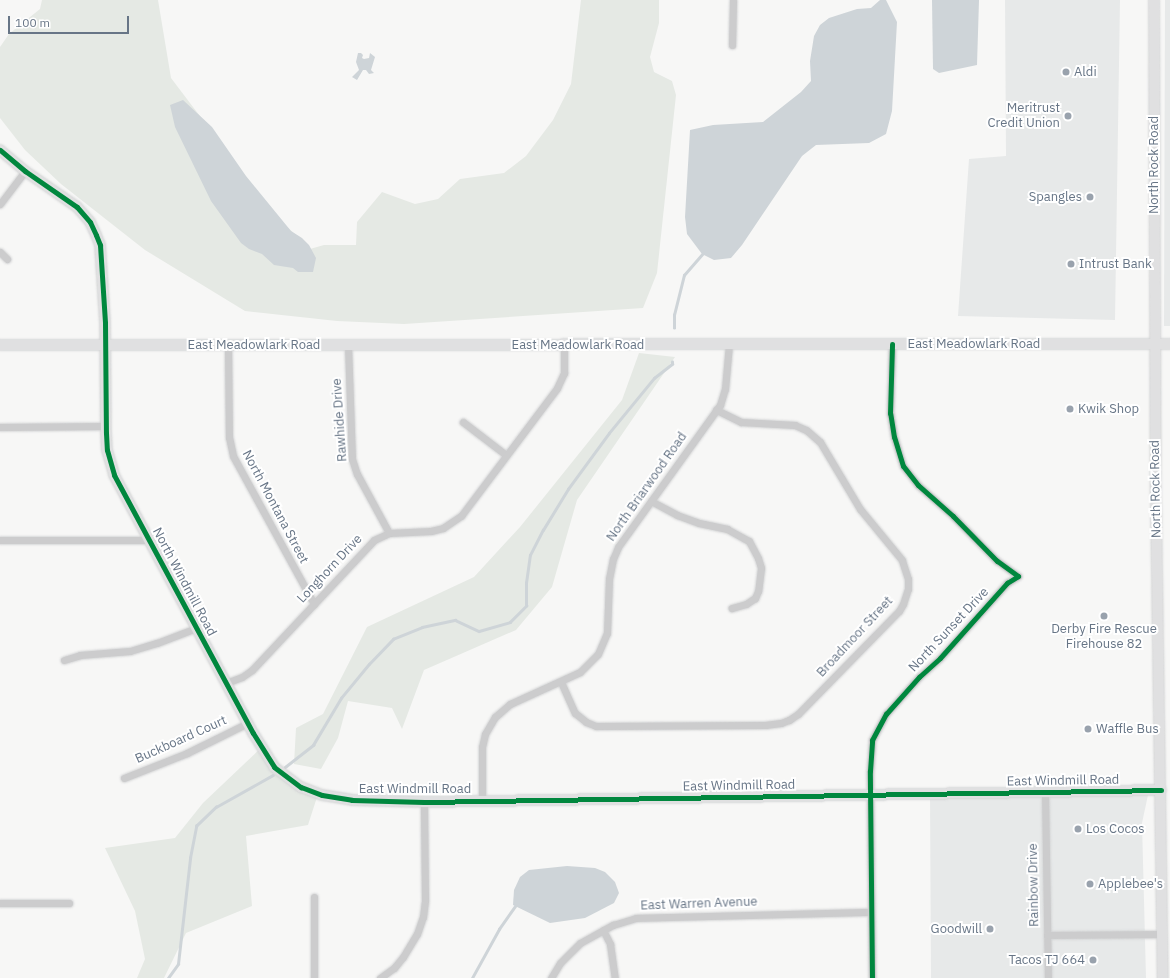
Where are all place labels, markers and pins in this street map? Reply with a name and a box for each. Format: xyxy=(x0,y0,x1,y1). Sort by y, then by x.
place label: Aldi xyxy=(1074,64,1097,80)
marker: Aldi xyxy=(1061,67,1071,77)
place label: Meritrust Credit Union xyxy=(988,101,1060,132)
marker: Meritrust Credit Union xyxy=(1063,111,1073,121)
place label: Spangles xyxy=(1029,189,1082,205)
marker: Spangles xyxy=(1085,192,1095,202)
place label: Intrust Bank xyxy=(1079,256,1152,272)
marker: Intrust Bank xyxy=(1066,259,1076,269)
place label: Kwik Shop xyxy=(1078,401,1139,417)
marker: Kwik Shop xyxy=(1065,404,1075,414)
marker: Derby Fire Rescue Firehouse 82 xyxy=(1099,611,1109,621)
place label: Derby Fire Rescue Firehouse 82 xyxy=(1051,622,1157,653)
place label: Waffle Bus xyxy=(1096,721,1159,737)
marker: Waffle Bus xyxy=(1083,724,1093,734)
place label: Los Cocos xyxy=(1086,821,1144,837)
marker: Los Cocos xyxy=(1073,824,1083,834)
place label: Applebee's xyxy=(1098,876,1163,892)
marker: Applebee's xyxy=(1085,879,1095,889)
place label: Goodwill xyxy=(931,921,982,937)
marker: Goodwill xyxy=(985,924,995,934)
place label: Tacos TJ 664 xyxy=(1008,952,1085,968)
marker: Tacos TJ 664 xyxy=(1088,955,1098,965)

